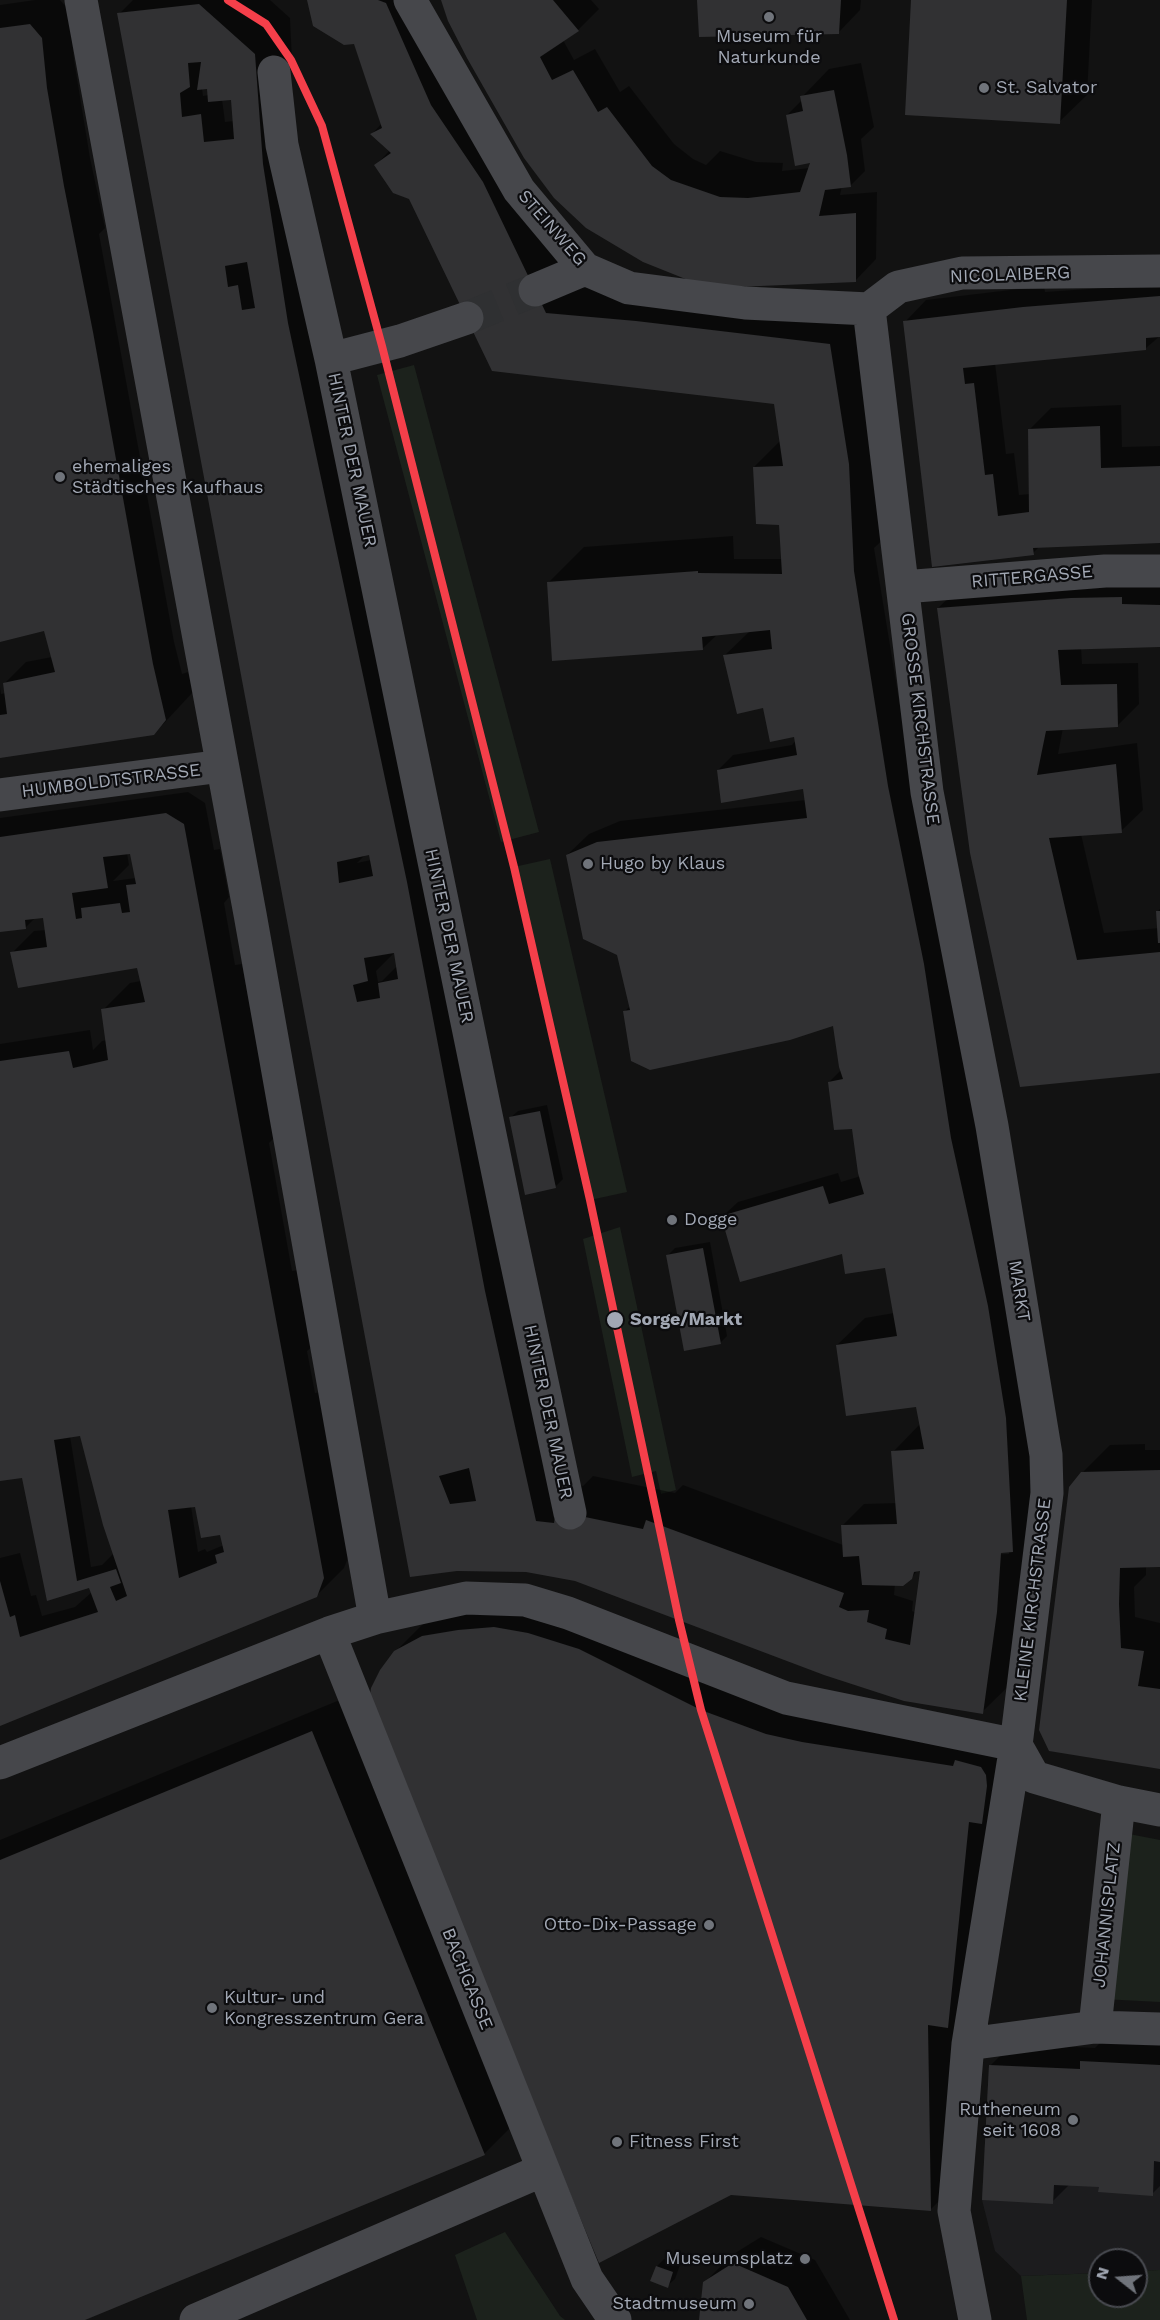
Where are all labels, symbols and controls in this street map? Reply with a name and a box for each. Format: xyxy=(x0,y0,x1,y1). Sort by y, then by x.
marker: Museum für Naturkunde xyxy=(762,10,776,24)
place label: Museum für Naturkunde xyxy=(716,26,822,68)
place label: St. Salvator xyxy=(996,77,1097,99)
marker: St. Salvator xyxy=(977,81,991,95)
street label: STEINWEG xyxy=(513,186,591,270)
street label: NICOLAIBERG xyxy=(949,262,1071,288)
street label: HINTER DER MAUER xyxy=(323,371,381,549)
place label: ehemaliges Städtisches Kaufhaus xyxy=(72,456,263,498)
marker: ehemaliges Städtisches Kaufhaus xyxy=(53,470,67,484)
street label: RITTERGASSE xyxy=(970,561,1094,593)
street label: GROSSE KIRCHSTRASSE xyxy=(896,612,944,826)
street label: HUMBOLDTSTRASSE xyxy=(20,759,202,803)
street label: HINTER DER MAUER xyxy=(420,847,478,1025)
place label: Hugo by Klaus xyxy=(600,853,725,875)
marker: Hugo by Klaus xyxy=(581,857,595,871)
place label: Dogge xyxy=(684,1209,737,1231)
marker: Dogge xyxy=(665,1213,679,1227)
street label: MARKT xyxy=(1003,1259,1035,1323)
place label: Sorge/Markt xyxy=(630,1309,742,1331)
marker: Sorge/Markt xyxy=(605,1310,625,1330)
street label: HINTER DER MAUER xyxy=(519,1323,577,1501)
street label: KLEINE KIRCHSTRASSE xyxy=(1010,1497,1056,1703)
street label: JOHANNISPLATZ xyxy=(1089,1841,1125,1989)
place label: Otto-Dix-Passage xyxy=(544,1914,697,1936)
marker: Otto-Dix-Passage xyxy=(702,1918,716,1932)
street label: BACHGASSE xyxy=(437,1925,497,2033)
place label: Kultur- und Kongresszentrum Gera xyxy=(224,1987,424,2030)
marker: Kultur- und Kongresszentrum Gera xyxy=(205,2001,219,2015)
place label: Rutheneum seit 1608 xyxy=(959,2099,1061,2142)
marker: Rutheneum seit 1608 xyxy=(1066,2113,1080,2127)
place label: Fitness First xyxy=(629,2131,739,2153)
marker: Fitness First xyxy=(610,2135,624,2149)
place label: Museumsplatz xyxy=(665,2248,793,2270)
north arrow xyxy=(1088,2248,1148,2308)
marker: Museumsplatz xyxy=(798,2252,812,2266)
text: N xyxy=(1091,2265,1113,2282)
place label: Stadtmuseum xyxy=(613,2293,737,2315)
marker: Stadtmuseum xyxy=(742,2297,756,2311)

